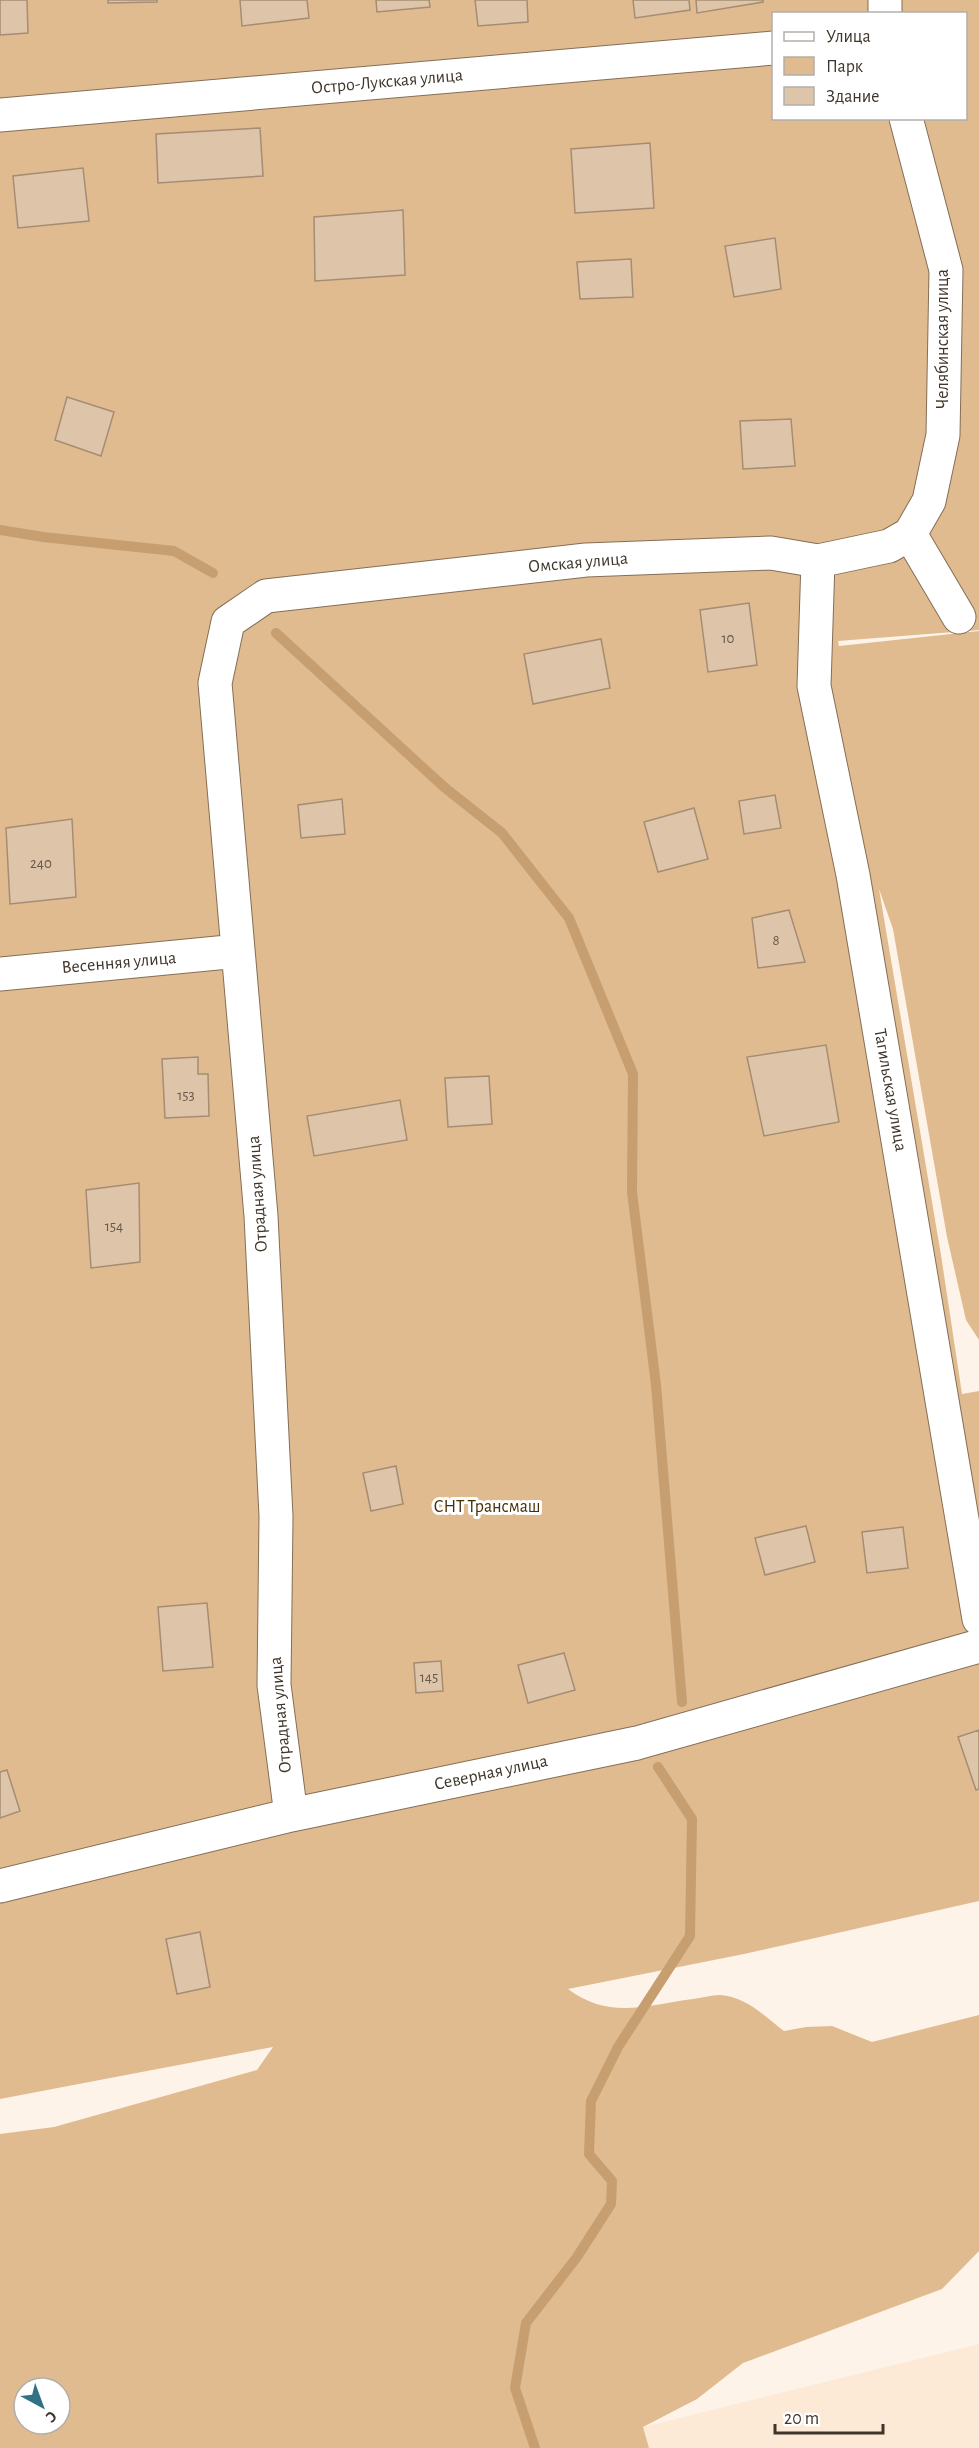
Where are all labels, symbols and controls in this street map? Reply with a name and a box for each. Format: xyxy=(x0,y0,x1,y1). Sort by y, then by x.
legend xyxy=(772,12,967,120)
text: Улица xyxy=(826,28,871,46)
text: Парк xyxy=(826,58,864,76)
street label: Остро-Лукская улица xyxy=(310,66,464,98)
text: Здание xyxy=(826,88,880,106)
street label: Челябинская улица xyxy=(933,269,952,409)
street label: Омская улица xyxy=(527,550,629,576)
house number: 10 xyxy=(721,631,735,646)
house number: 240 xyxy=(30,856,52,871)
house number: 8 xyxy=(772,933,780,948)
street label: Весенняя улица xyxy=(61,949,177,977)
street label: Тагильская улица xyxy=(870,1027,910,1153)
house number: 153 xyxy=(177,1088,195,1103)
street label: Отрадная улица xyxy=(245,1135,271,1253)
house number: 154 xyxy=(105,1219,123,1234)
park label: СНТ Трансмаш xyxy=(433,1498,541,1516)
street label: Отрадная улица xyxy=(267,1656,295,1774)
house number: 145 xyxy=(420,1670,438,1685)
street label: Северная улица xyxy=(433,1752,549,1794)
north arrow xyxy=(12,2376,72,2436)
scale bar xyxy=(775,2397,883,2435)
text: С xyxy=(42,2408,60,2426)
text: 20 m xyxy=(784,2410,819,2428)

